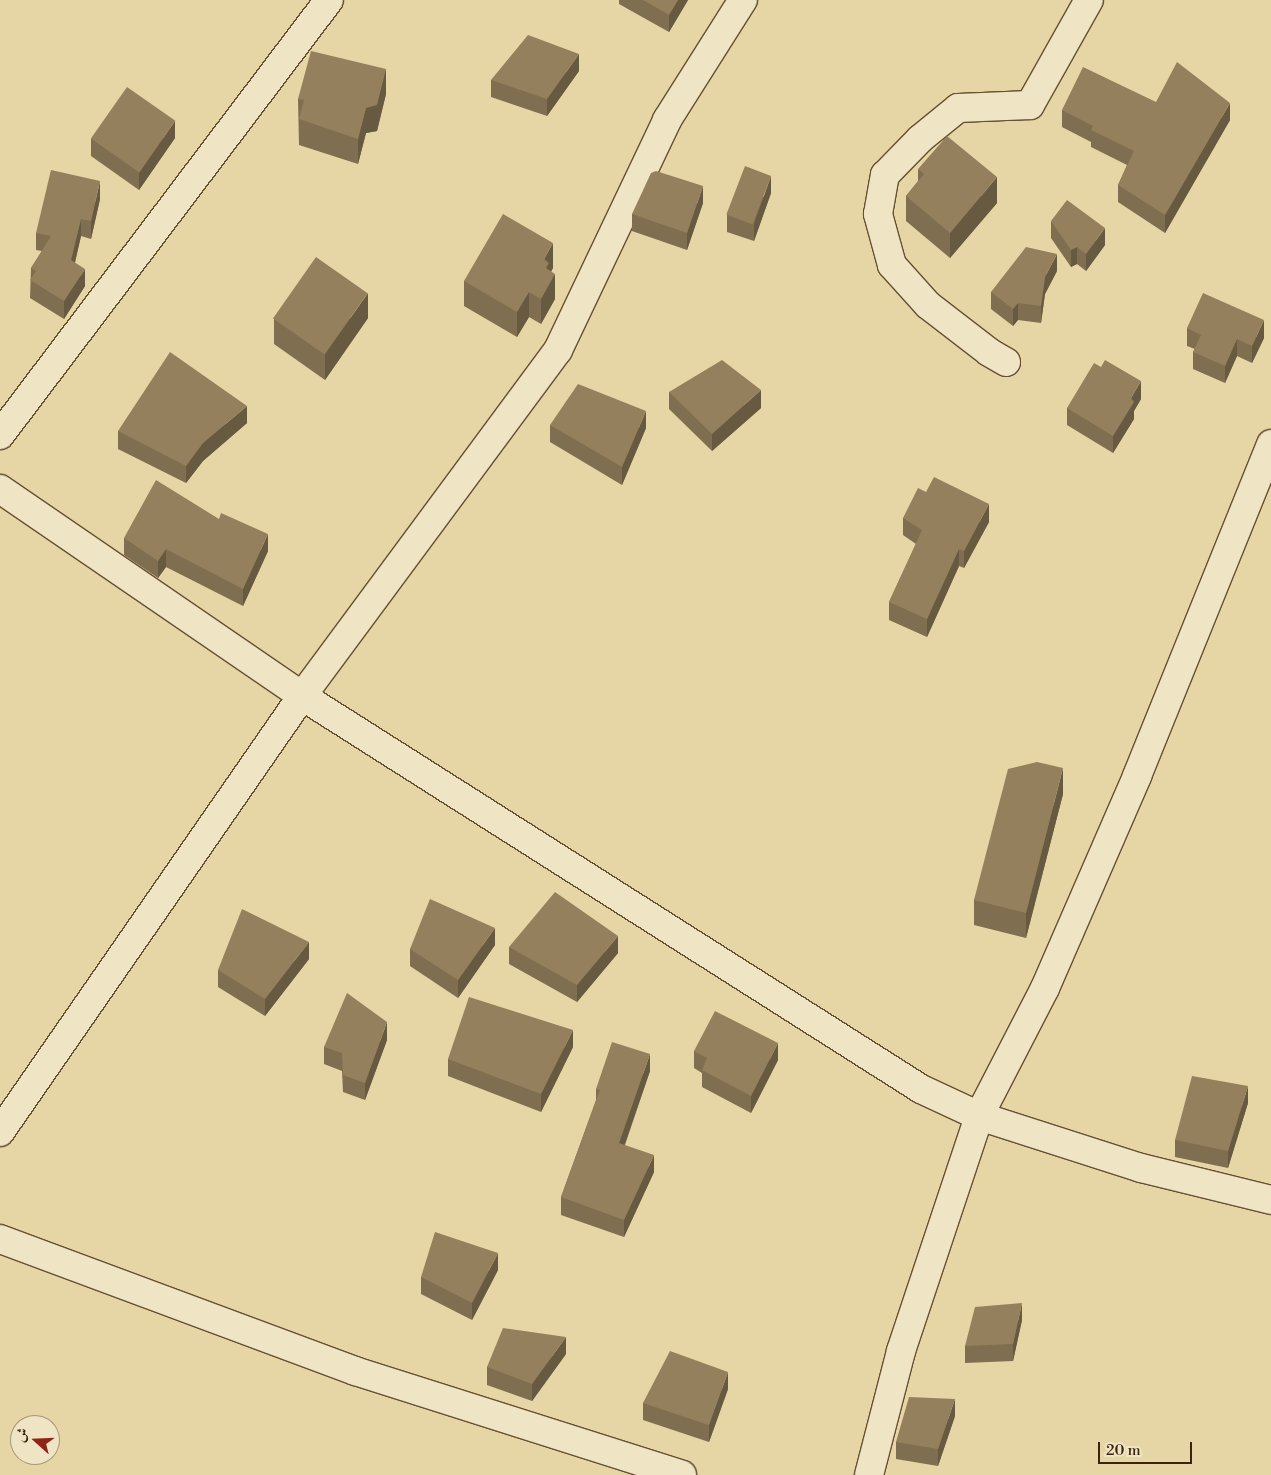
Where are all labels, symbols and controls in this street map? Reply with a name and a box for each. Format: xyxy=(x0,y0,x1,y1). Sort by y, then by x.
north arrow xyxy=(10,1415,60,1465)
text: ش xyxy=(11,1426,33,1445)
scale bar xyxy=(1101,1432,1195,1464)
text: 20 m xyxy=(1106,1441,1141,1460)

